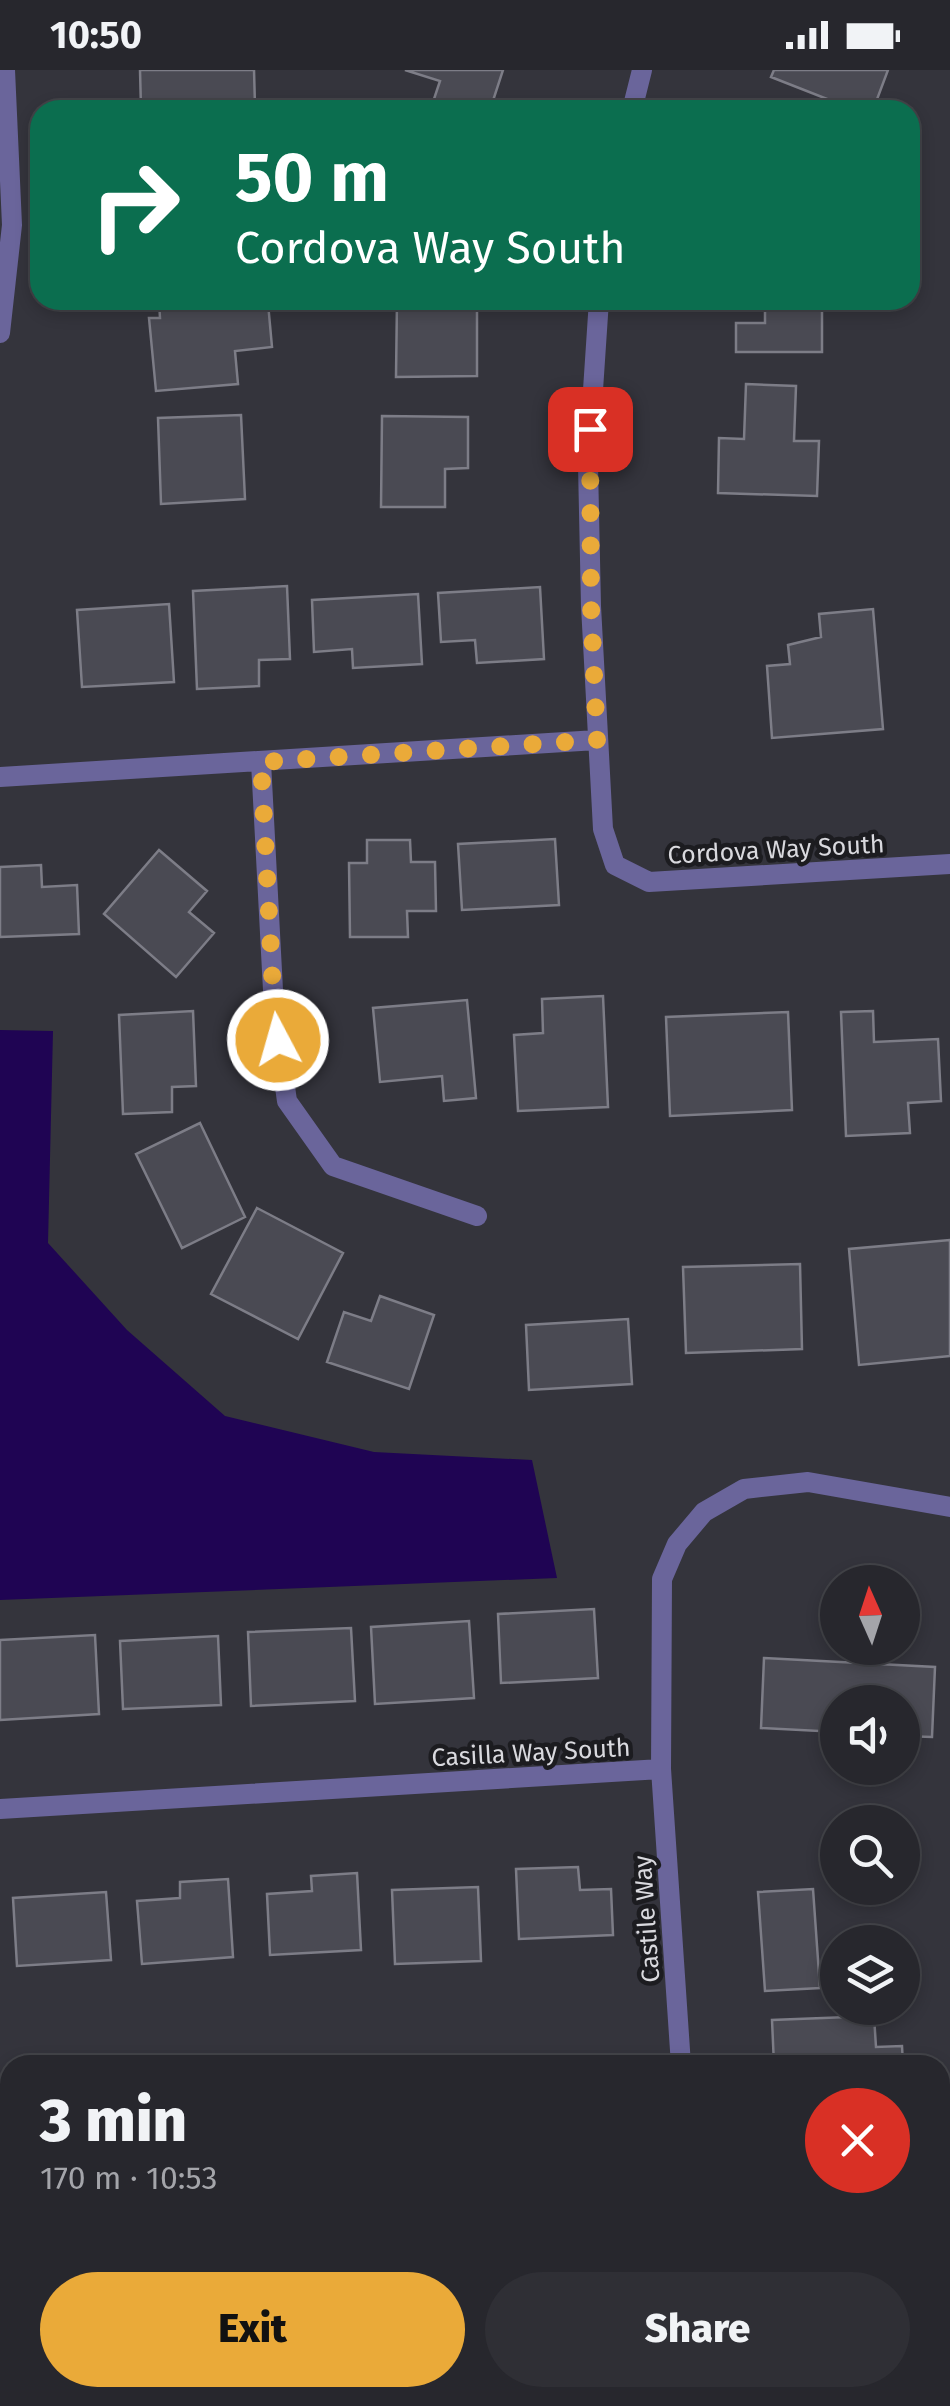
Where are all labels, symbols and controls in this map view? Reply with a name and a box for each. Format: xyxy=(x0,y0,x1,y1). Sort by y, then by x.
text: 10:50 xyxy=(50,12,142,58)
text: 50 m xyxy=(235,136,389,220)
icon: right xyxy=(70,140,200,270)
text: Cordova Way South xyxy=(235,221,626,275)
pin xyxy=(548,387,633,472)
icon: arrive xyxy=(563,402,618,457)
street label: Cordova Way South xyxy=(667,829,885,871)
position arrow xyxy=(226,988,330,1092)
north arrow xyxy=(820,1565,920,1665)
map controls xyxy=(820,1565,920,2025)
button: sound xyxy=(820,1685,920,1785)
street label: Casilla Way South xyxy=(431,1733,631,1773)
button: search xyxy=(820,1805,920,1905)
street label: Castile Way xyxy=(628,1853,666,1984)
button: layers xyxy=(820,1925,920,2025)
text: 3 min xyxy=(40,2085,187,2157)
button: close xyxy=(805,2088,910,2193)
text: 170 m · 10:53 xyxy=(40,2159,217,2197)
button: Exit xyxy=(40,2272,465,2387)
button: Share xyxy=(485,2272,910,2387)

